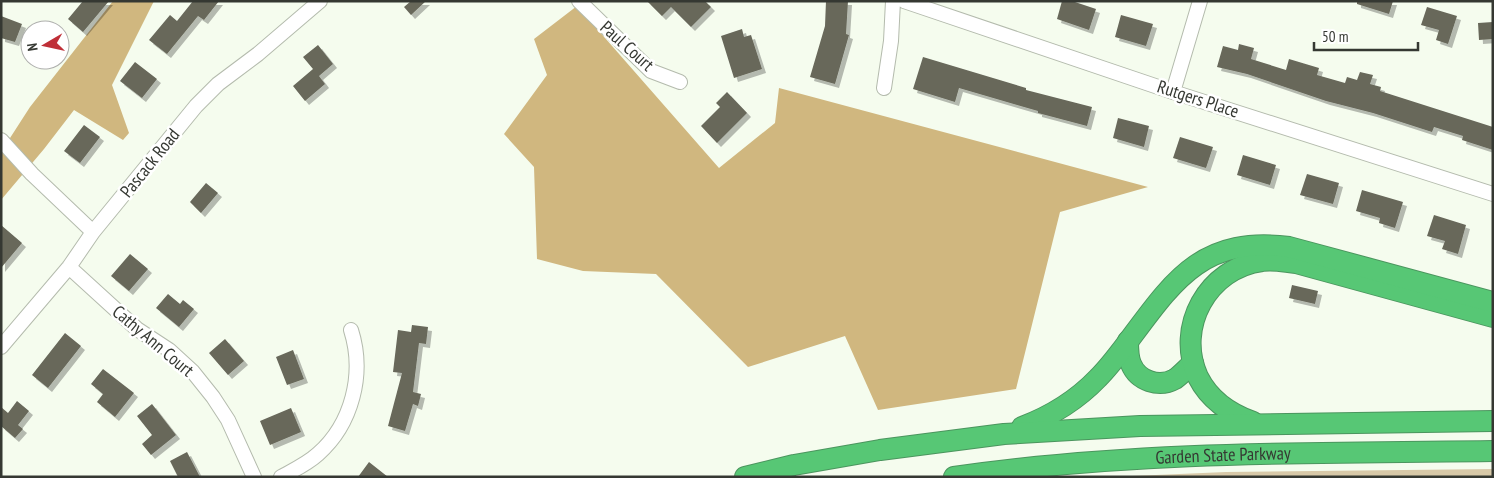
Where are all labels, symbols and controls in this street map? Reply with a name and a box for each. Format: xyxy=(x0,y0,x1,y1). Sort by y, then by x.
street label: Paul Court xyxy=(596,16,659,76)
north arrow xyxy=(20,20,70,70)
scale bar xyxy=(1314,20,1418,52)
text: 50 m xyxy=(1322,27,1348,46)
text: N xyxy=(23,42,42,52)
street label: Rutgers Place xyxy=(1154,75,1242,122)
street label: Pascack Road xyxy=(115,124,184,202)
street label: Cathy Ann Court xyxy=(108,300,199,381)
street label: Garden State Parkway xyxy=(1155,441,1291,469)

